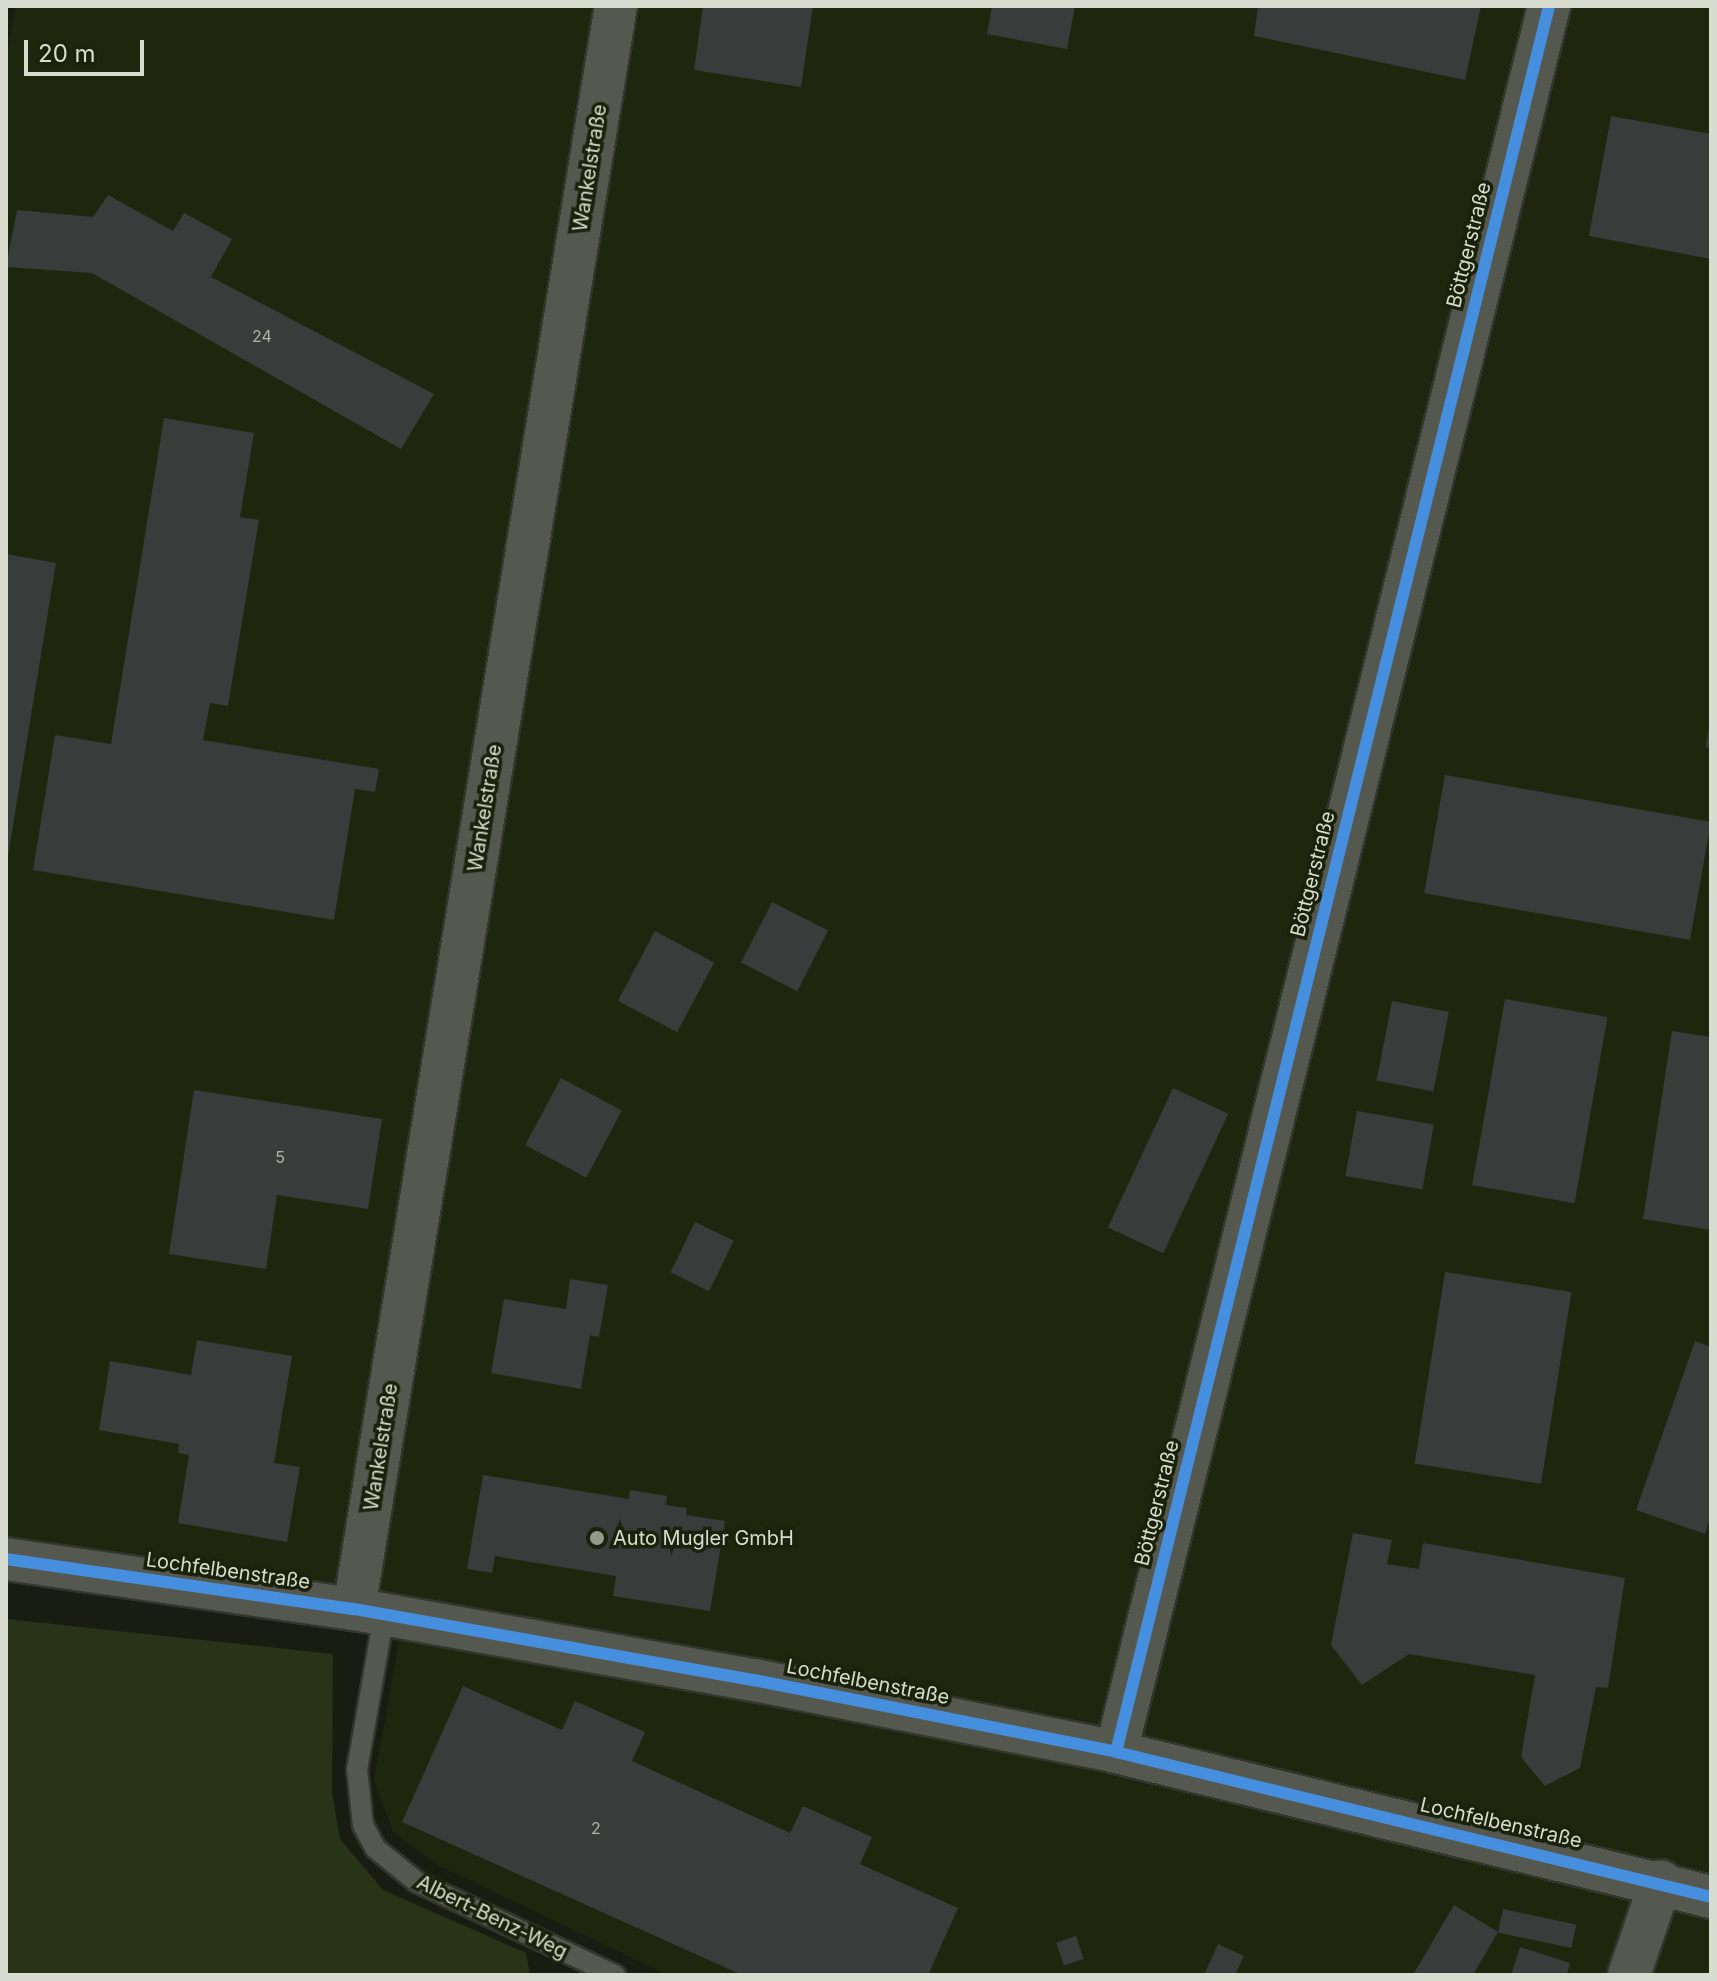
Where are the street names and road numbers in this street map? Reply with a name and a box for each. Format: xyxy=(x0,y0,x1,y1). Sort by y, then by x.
street label: Wankelstraße xyxy=(568,103,612,233)
street label: Böttgerstraße xyxy=(1442,180,1496,310)
street label: Wankelstraße xyxy=(463,743,507,873)
street label: Böttgerstraße xyxy=(1286,809,1340,939)
street label: Wankelstraße xyxy=(359,1382,403,1512)
street label: Böttgerstraße xyxy=(1130,1438,1184,1568)
street label: Lochfelbenstraße xyxy=(144,1548,312,1594)
street label: Lochfelbenstraße xyxy=(785,1654,951,1710)
street label: Lochfelbenstraße xyxy=(1418,1793,1584,1853)
street label: Albert-Benz-Weg xyxy=(413,1870,571,1964)

